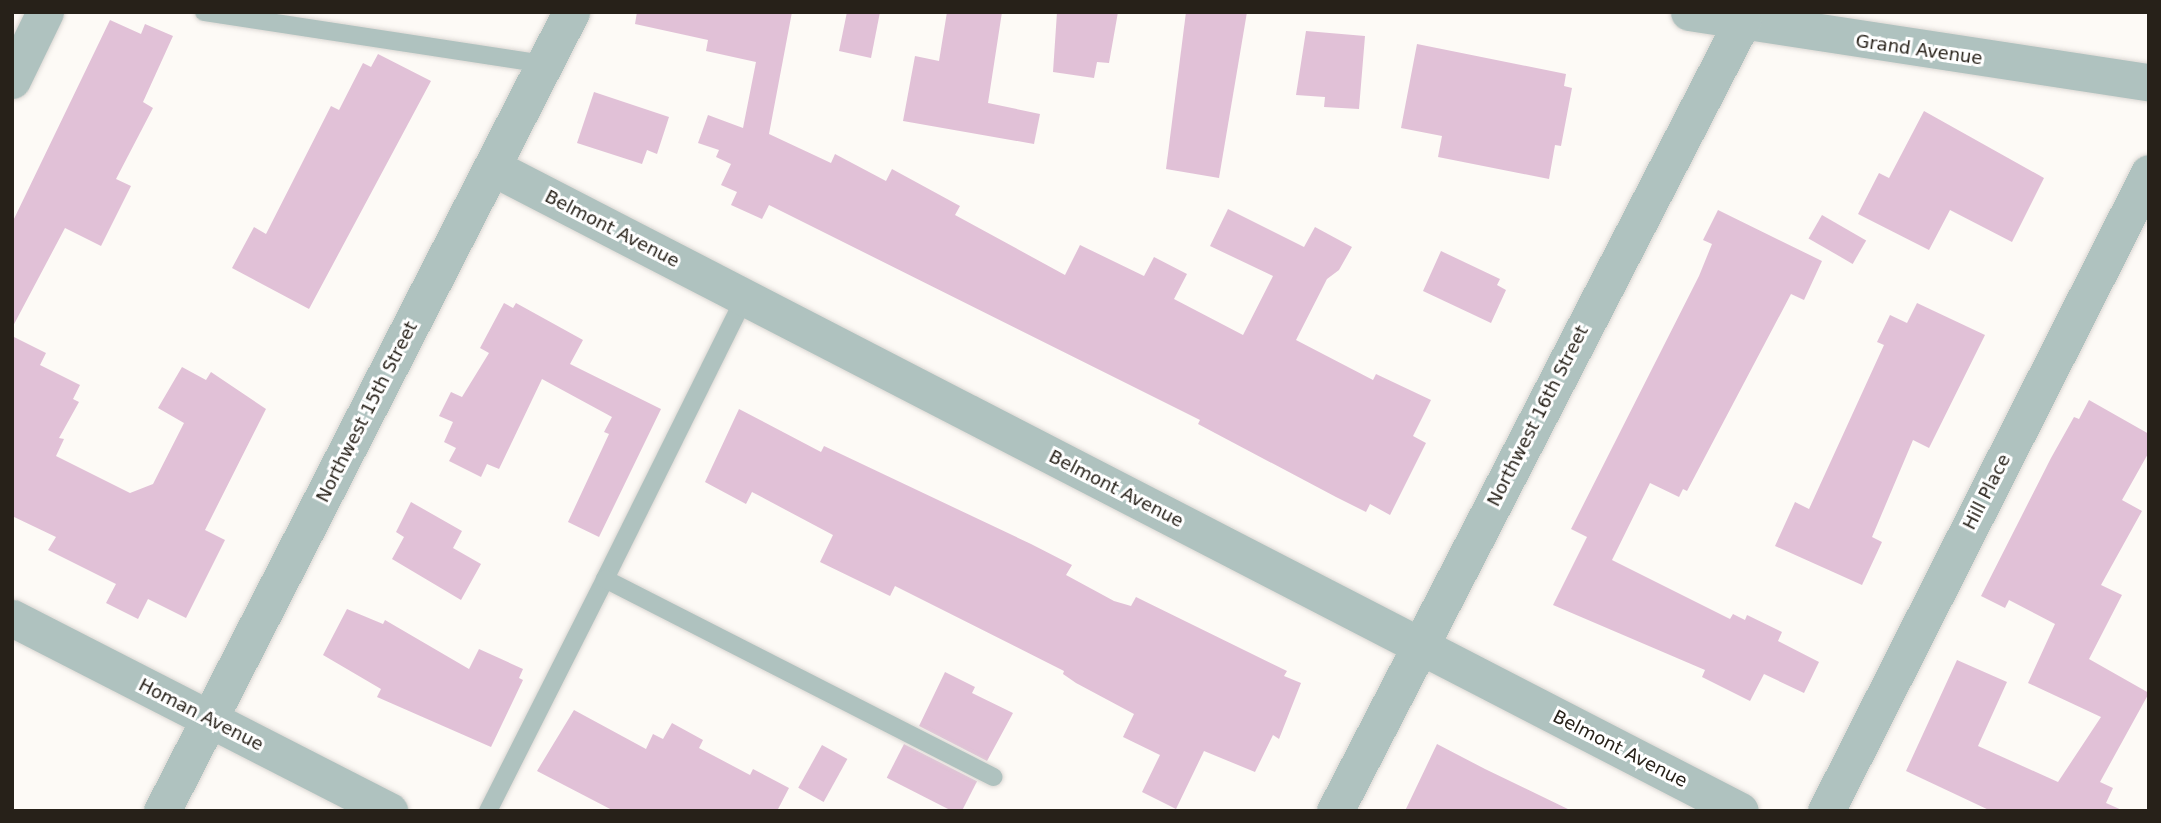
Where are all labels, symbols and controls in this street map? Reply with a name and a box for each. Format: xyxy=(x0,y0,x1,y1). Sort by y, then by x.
street label: Grand Avenue xyxy=(1854,30,1984,70)
street label: Belmont Avenue xyxy=(541,186,683,272)
street label: Northwest 15th Street xyxy=(312,318,422,506)
street label: Northwest 16th Street xyxy=(1483,322,1593,510)
street label: Belmont Avenue xyxy=(1045,446,1187,532)
street label: Hill Place xyxy=(1959,451,2015,533)
street label: Homan Avenue xyxy=(135,674,267,756)
street label: Belmont Avenue xyxy=(1549,706,1691,792)

